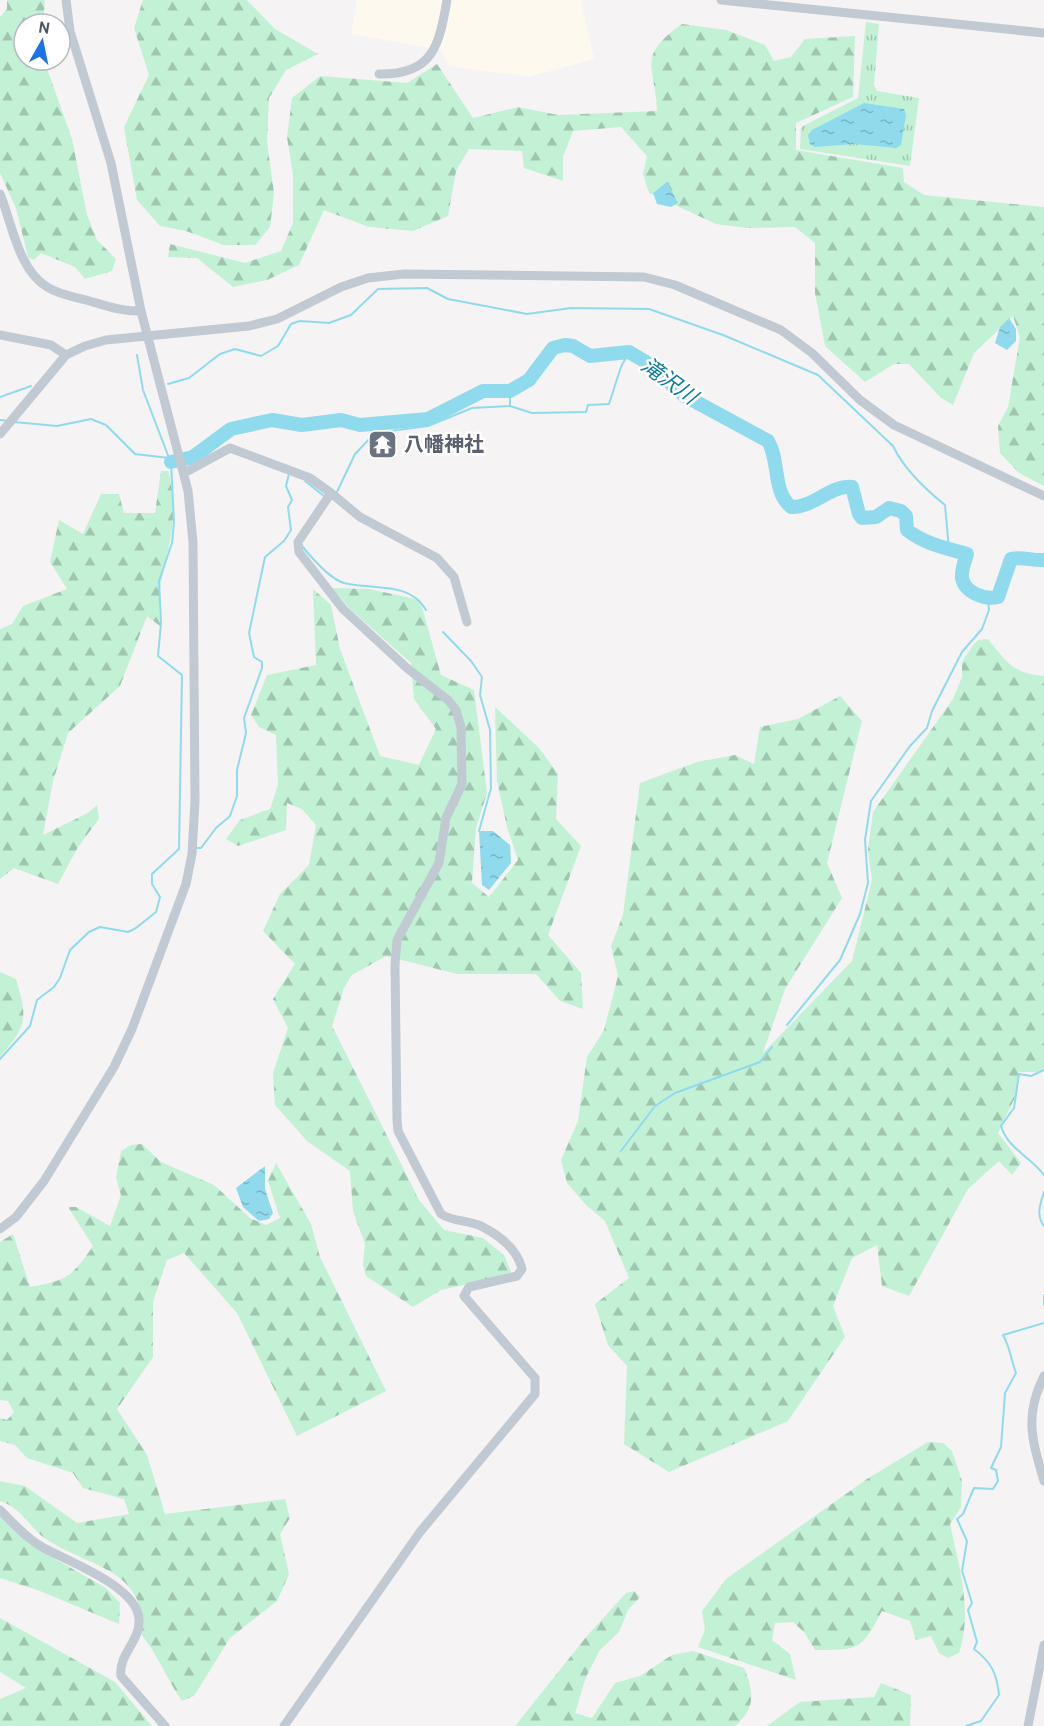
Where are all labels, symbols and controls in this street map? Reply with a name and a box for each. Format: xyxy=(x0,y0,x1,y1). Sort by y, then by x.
north arrow xyxy=(12,12,72,72)
text: N xyxy=(37,17,51,38)
water label: 滝沢川 xyxy=(636,352,704,410)
temple icon: 八幡神社 xyxy=(367,428,399,460)
place label: 八幡神社 xyxy=(404,432,484,456)

